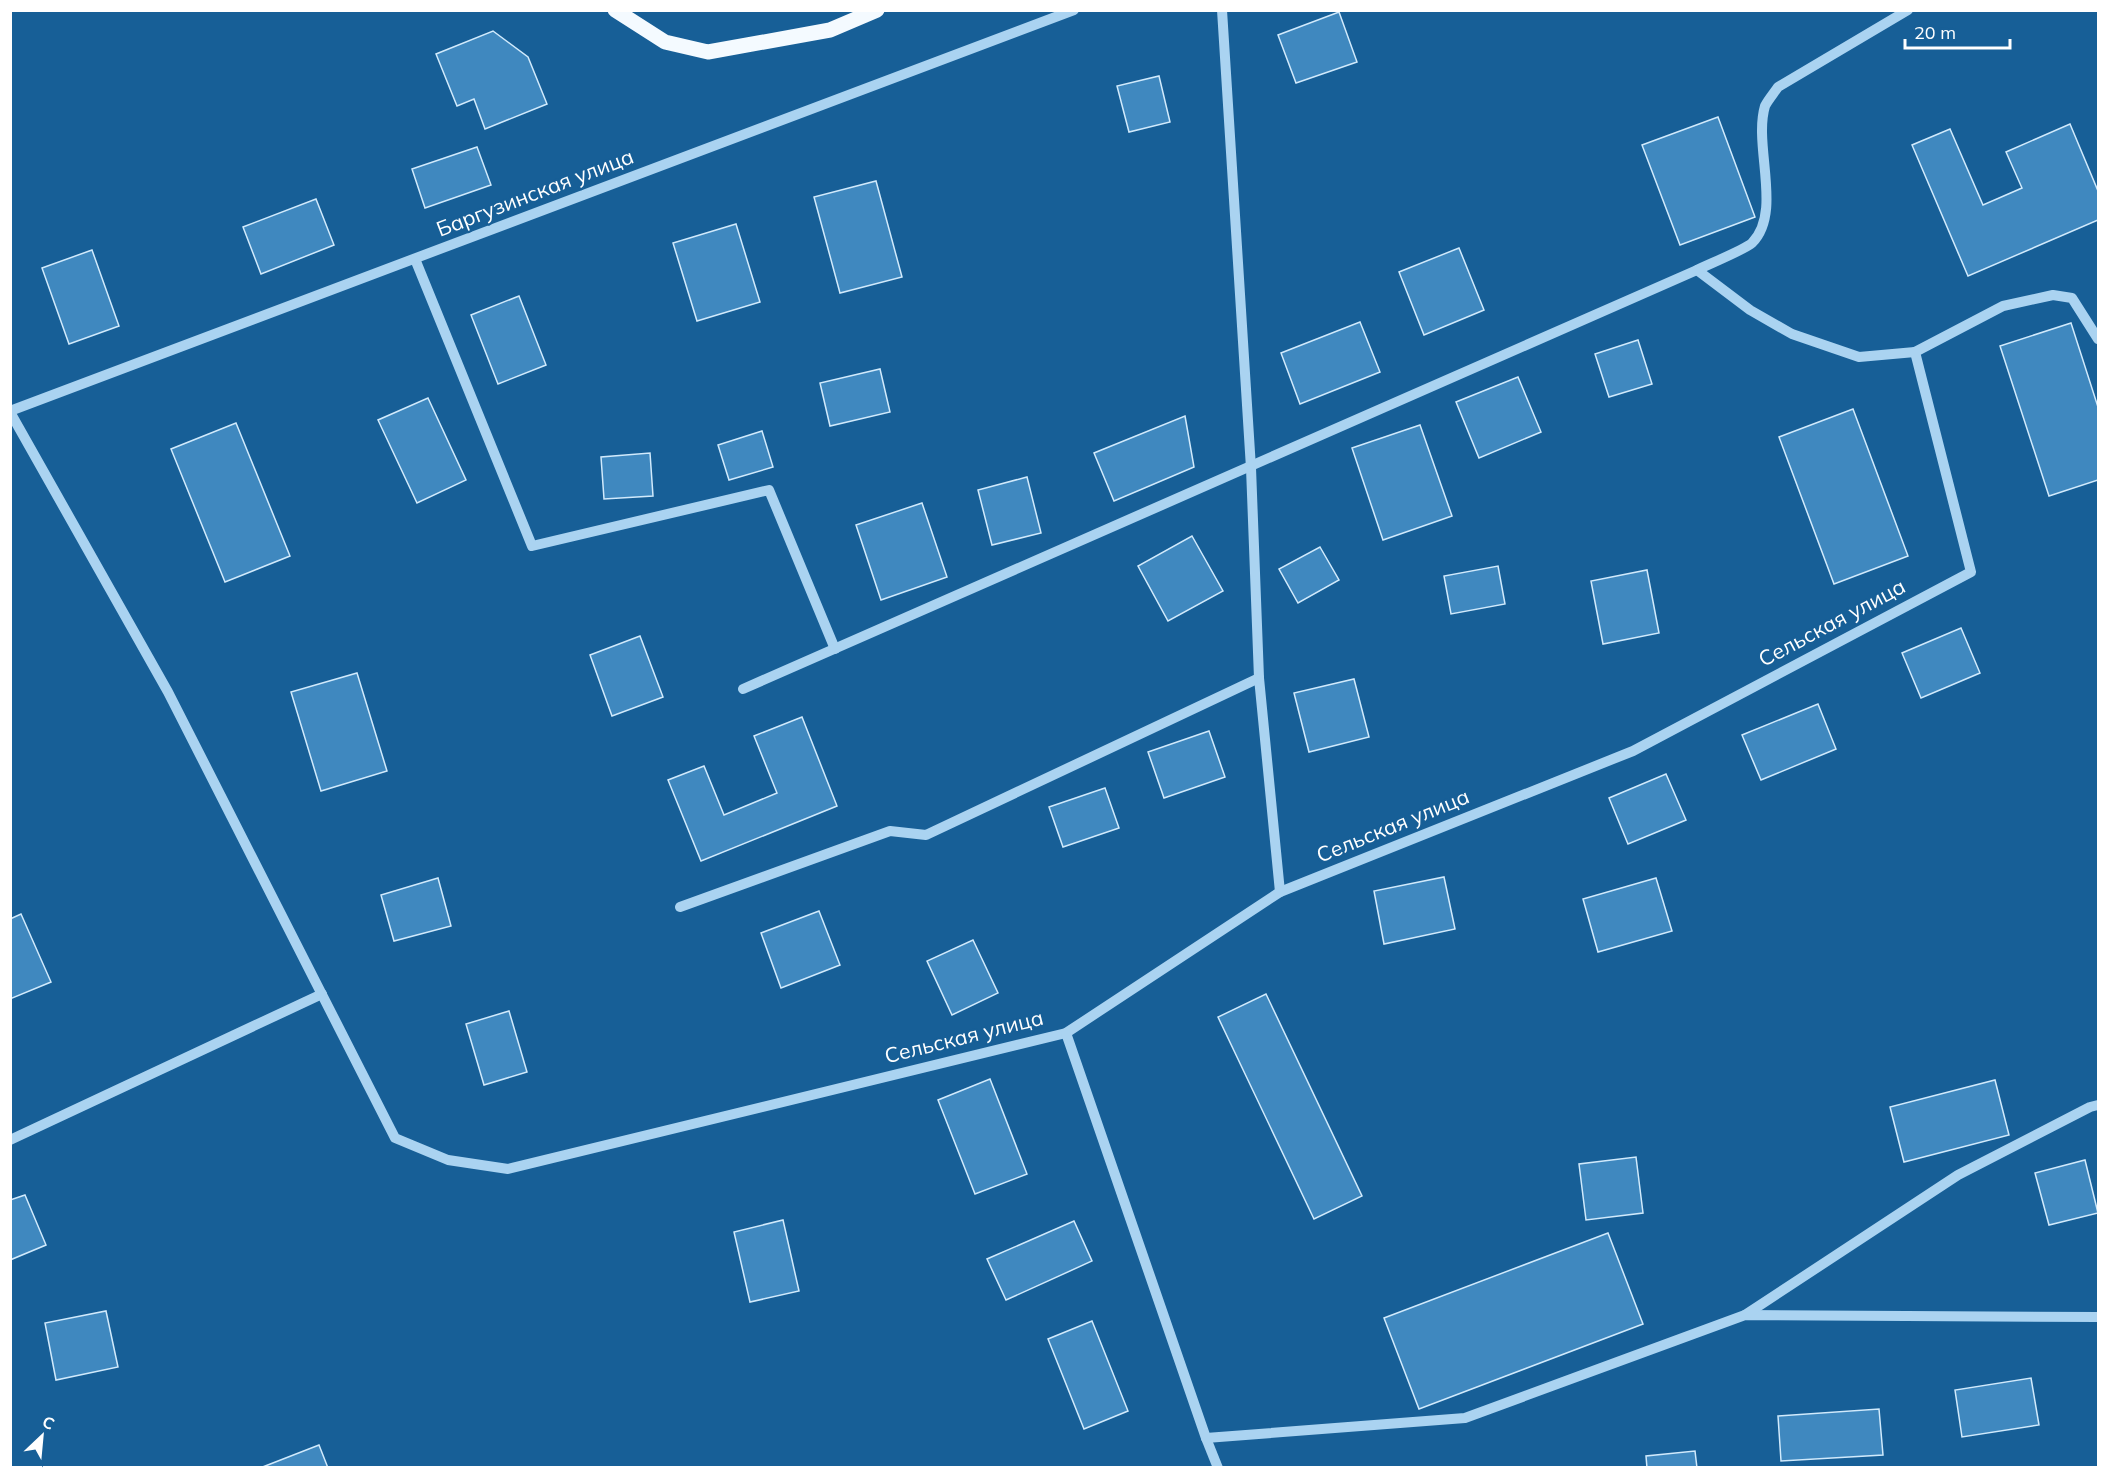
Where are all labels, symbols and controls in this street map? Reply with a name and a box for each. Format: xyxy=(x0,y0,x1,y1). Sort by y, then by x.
scale bar xyxy=(1905,12,2010,50)
text: 20 m xyxy=(1914,21,1956,44)
street label: Баргузинская улица xyxy=(432,142,637,242)
street label: Сельская улица xyxy=(1754,572,1909,672)
street label: Сельская улица xyxy=(1312,783,1473,868)
street label: Сельская улица xyxy=(882,1004,1046,1068)
north arrow xyxy=(12,1406,72,1466)
text: С xyxy=(39,1411,58,1434)

